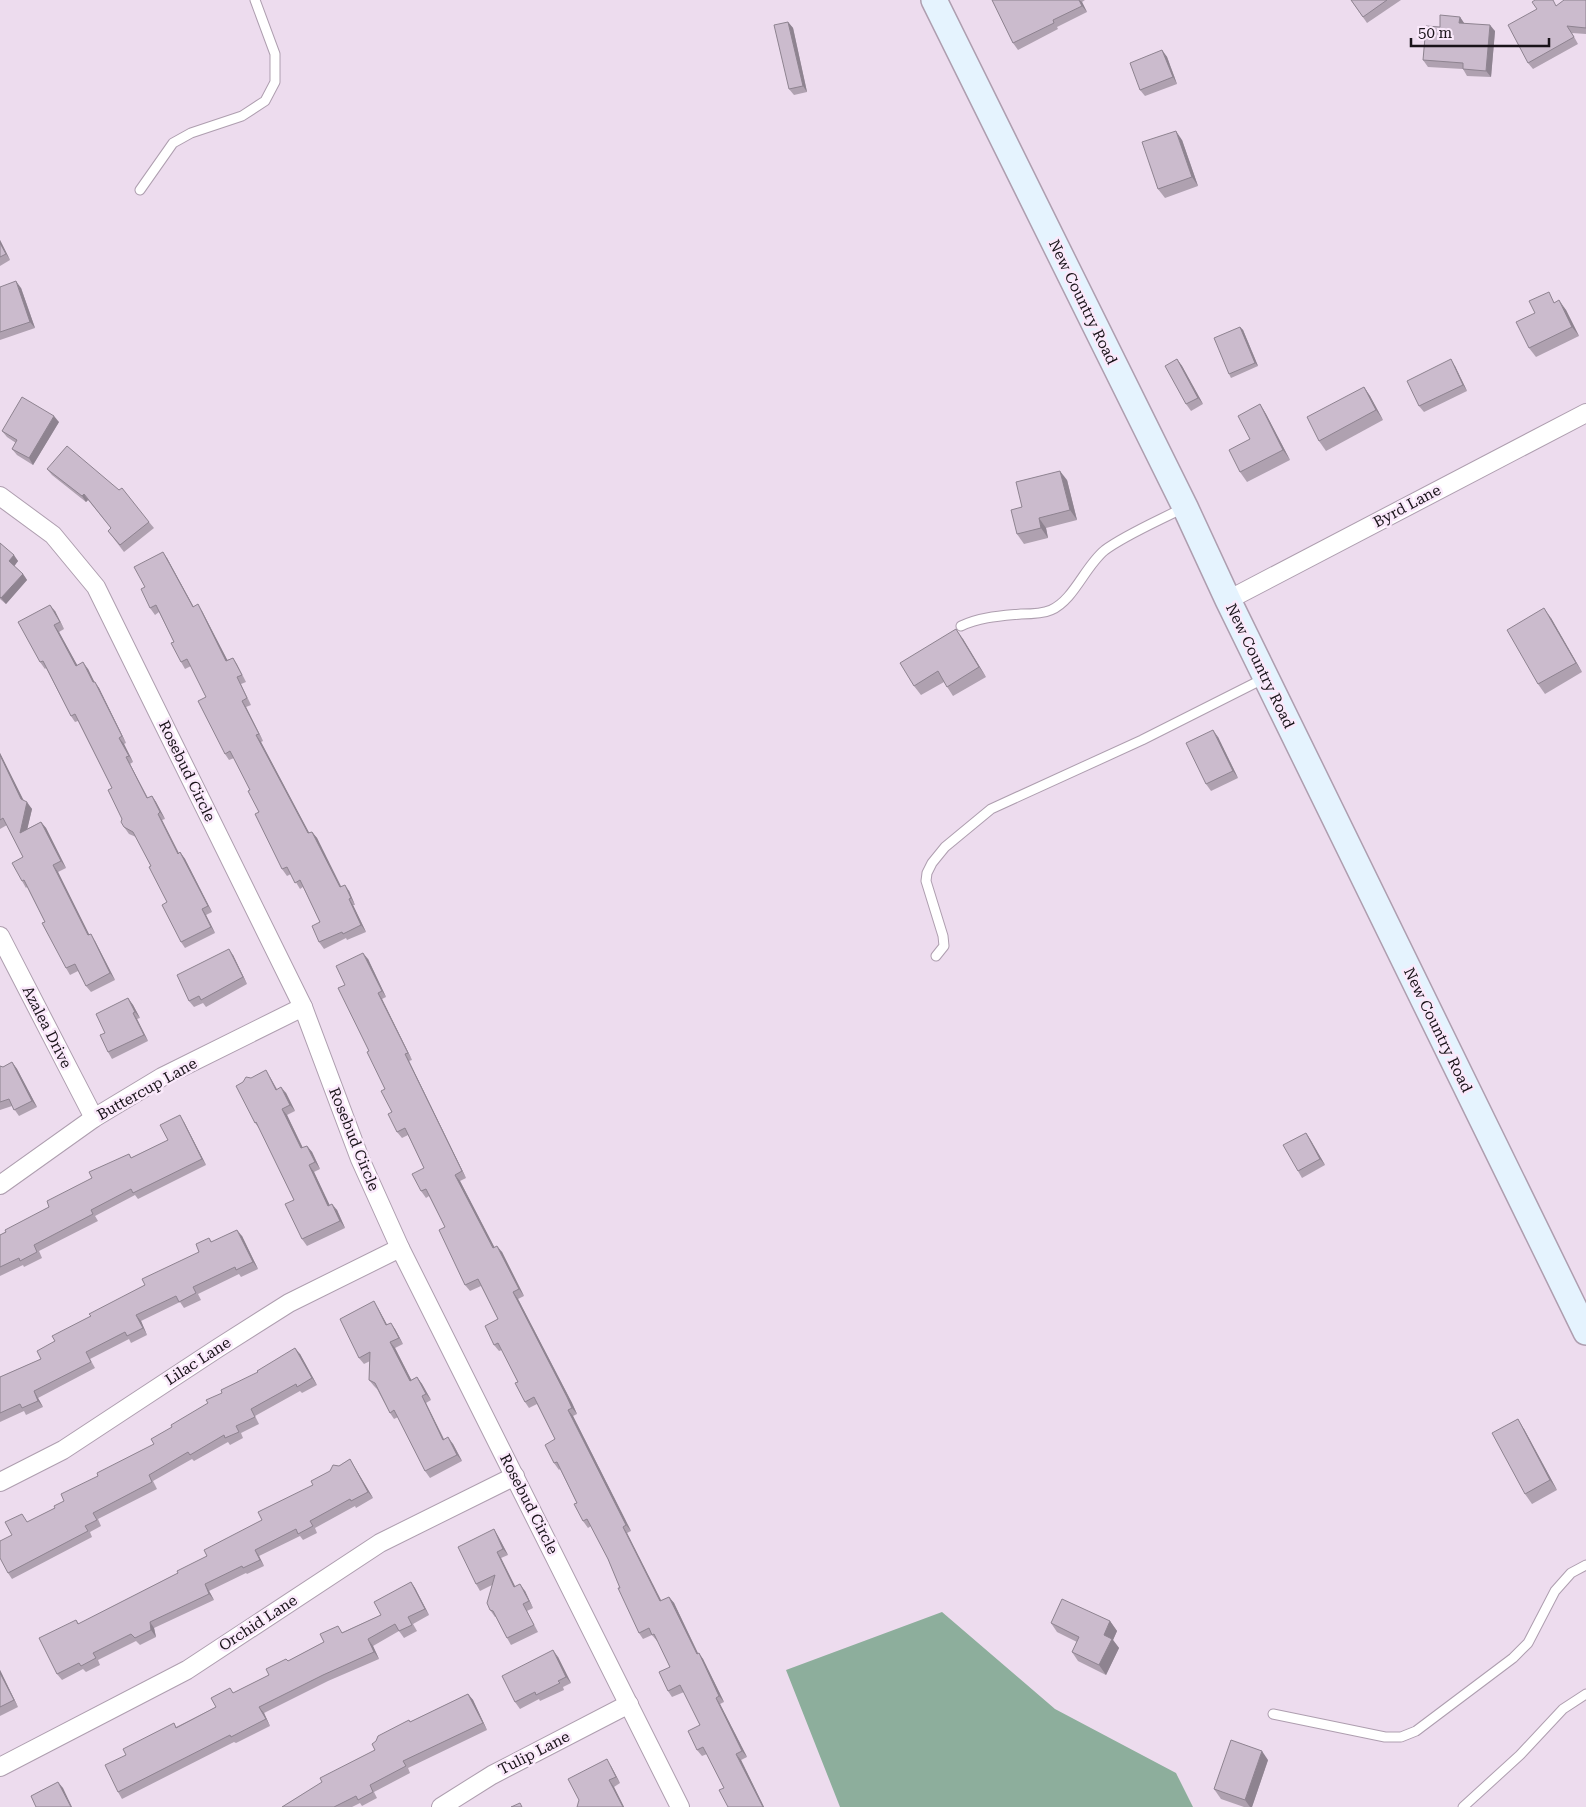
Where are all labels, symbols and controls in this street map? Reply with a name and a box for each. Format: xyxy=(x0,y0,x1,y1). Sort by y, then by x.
scale bar xyxy=(1411,15,1548,47)
text: 50 m xyxy=(1418,24,1453,42)
street label: New Country Road xyxy=(1045,237,1121,368)
street label: Byrd Lane xyxy=(1370,481,1444,531)
street label: New Country Road xyxy=(1222,601,1298,732)
street label: Rosebud Circle xyxy=(155,718,219,824)
street label: New Country Road xyxy=(1400,965,1476,1096)
street label: Azalea Drive xyxy=(19,983,75,1071)
street label: Buttercup Lane xyxy=(94,1054,200,1124)
street label: Rosebud Circle xyxy=(325,1085,383,1193)
street label: Lilac Lane xyxy=(162,1333,234,1389)
street label: Rosebud Circle xyxy=(496,1451,562,1557)
street label: Orchid Lane xyxy=(215,1591,301,1655)
street label: Tulip Lane xyxy=(495,1727,573,1779)

